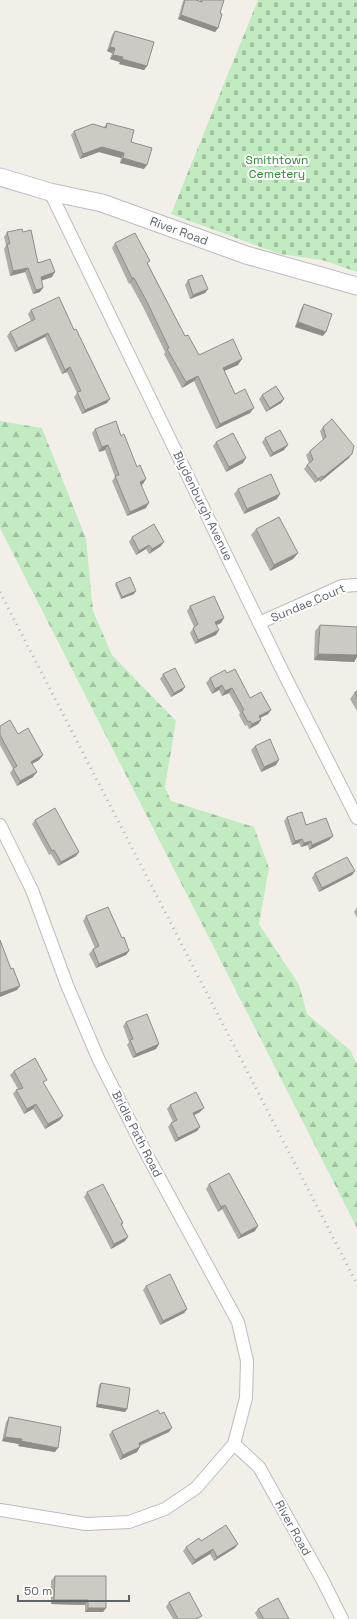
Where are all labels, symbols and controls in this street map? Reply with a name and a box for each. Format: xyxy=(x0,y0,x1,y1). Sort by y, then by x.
park label: Smithtown Cemetery xyxy=(246,152,308,182)
street label: River Road xyxy=(148,213,210,249)
street label: Blydenburgh Avenue xyxy=(169,448,237,564)
street label: Sundae Court xyxy=(268,580,348,626)
street label: Bridle Path Road xyxy=(108,1088,166,1180)
street label: River Road xyxy=(271,1497,315,1559)
scale bar xyxy=(18,1577,129,1603)
text: 50 m xyxy=(24,1583,52,1599)

